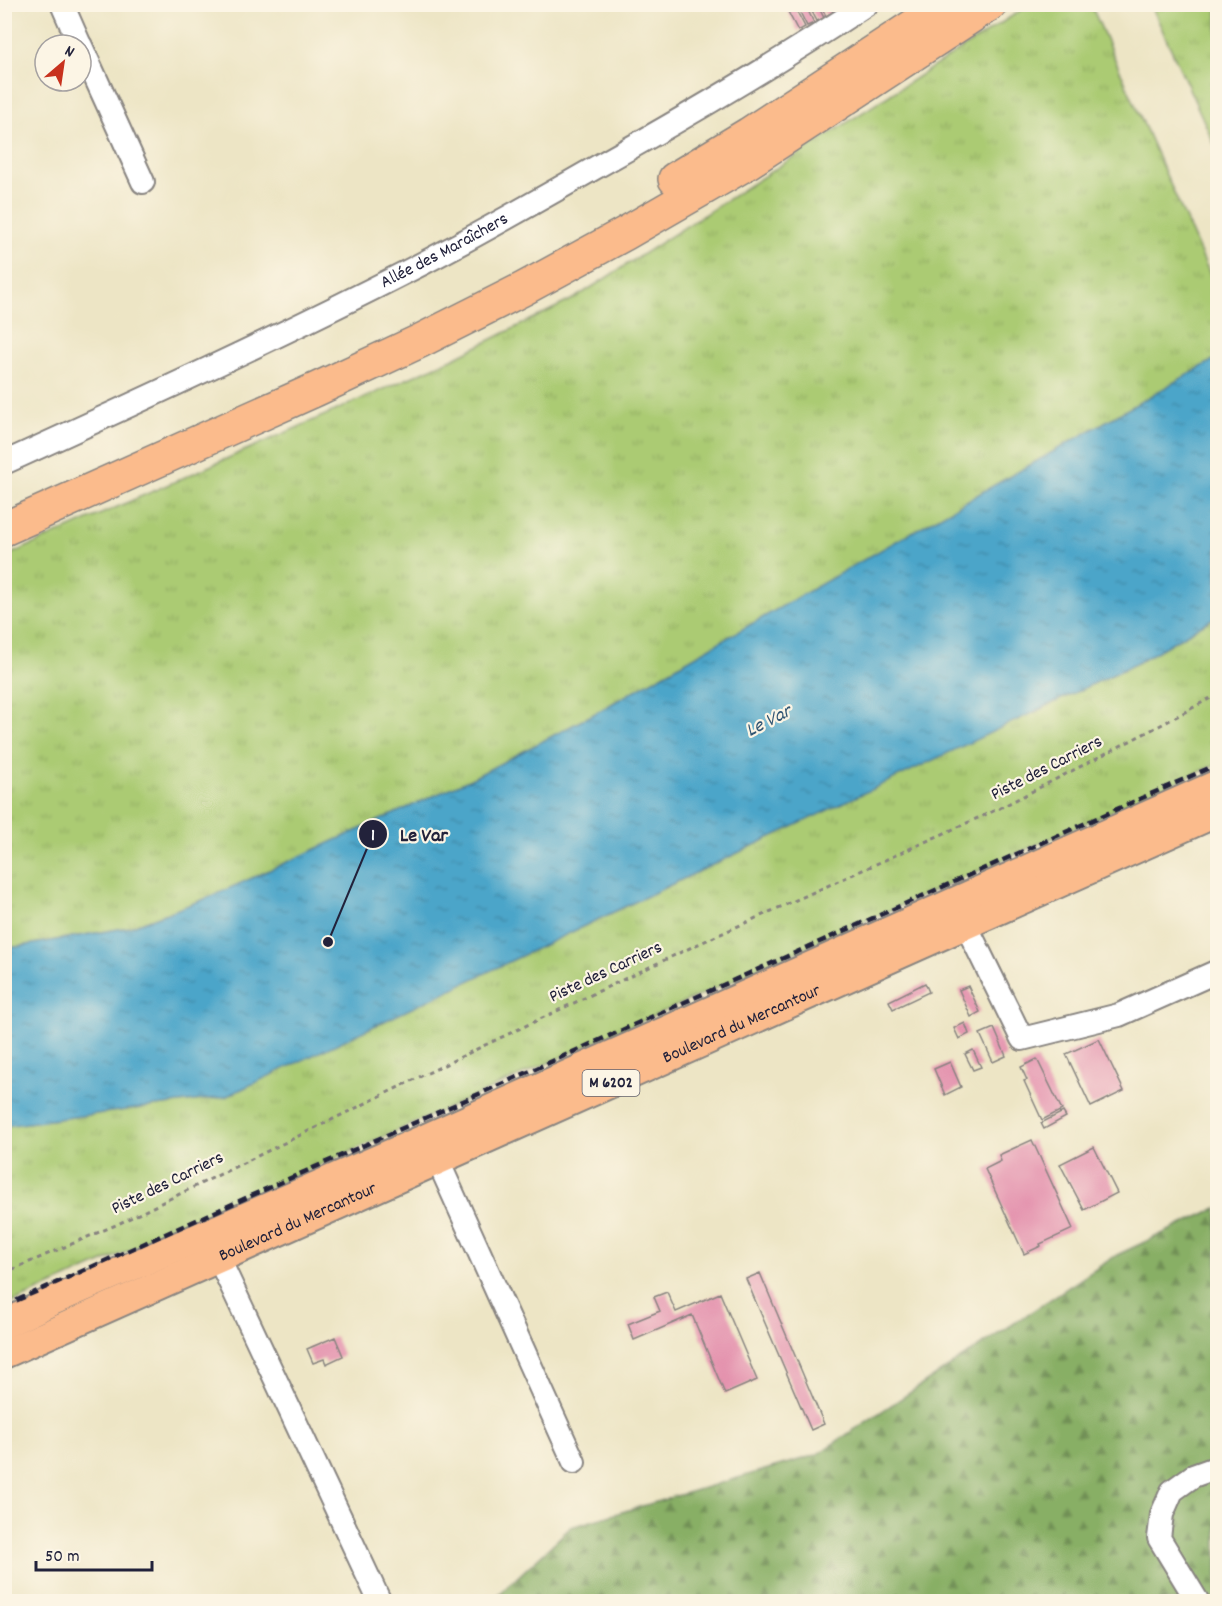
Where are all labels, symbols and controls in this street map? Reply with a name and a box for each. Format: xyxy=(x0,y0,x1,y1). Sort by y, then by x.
north arrow xyxy=(33,33,93,93)
text: N xyxy=(60,40,78,64)
street label: Allée des Maraîchers xyxy=(376,207,513,295)
water label: Le Var xyxy=(741,697,799,745)
street label: Piste des Carriers xyxy=(987,730,1107,808)
callout: Le Var xyxy=(358,815,460,853)
text: Le Var xyxy=(400,823,449,851)
text: 1 xyxy=(371,824,375,849)
street label: Piste des Carriers xyxy=(545,936,667,1010)
street label: Boulevard du Mercantour xyxy=(659,978,825,1071)
road number: M 6202 xyxy=(582,1070,640,1096)
street label: Piste des Carriers xyxy=(108,1146,228,1222)
street label: Boulevard du Mercantour xyxy=(215,1176,381,1269)
scale bar xyxy=(36,1534,152,1572)
text: 50 m xyxy=(45,1545,80,1570)

